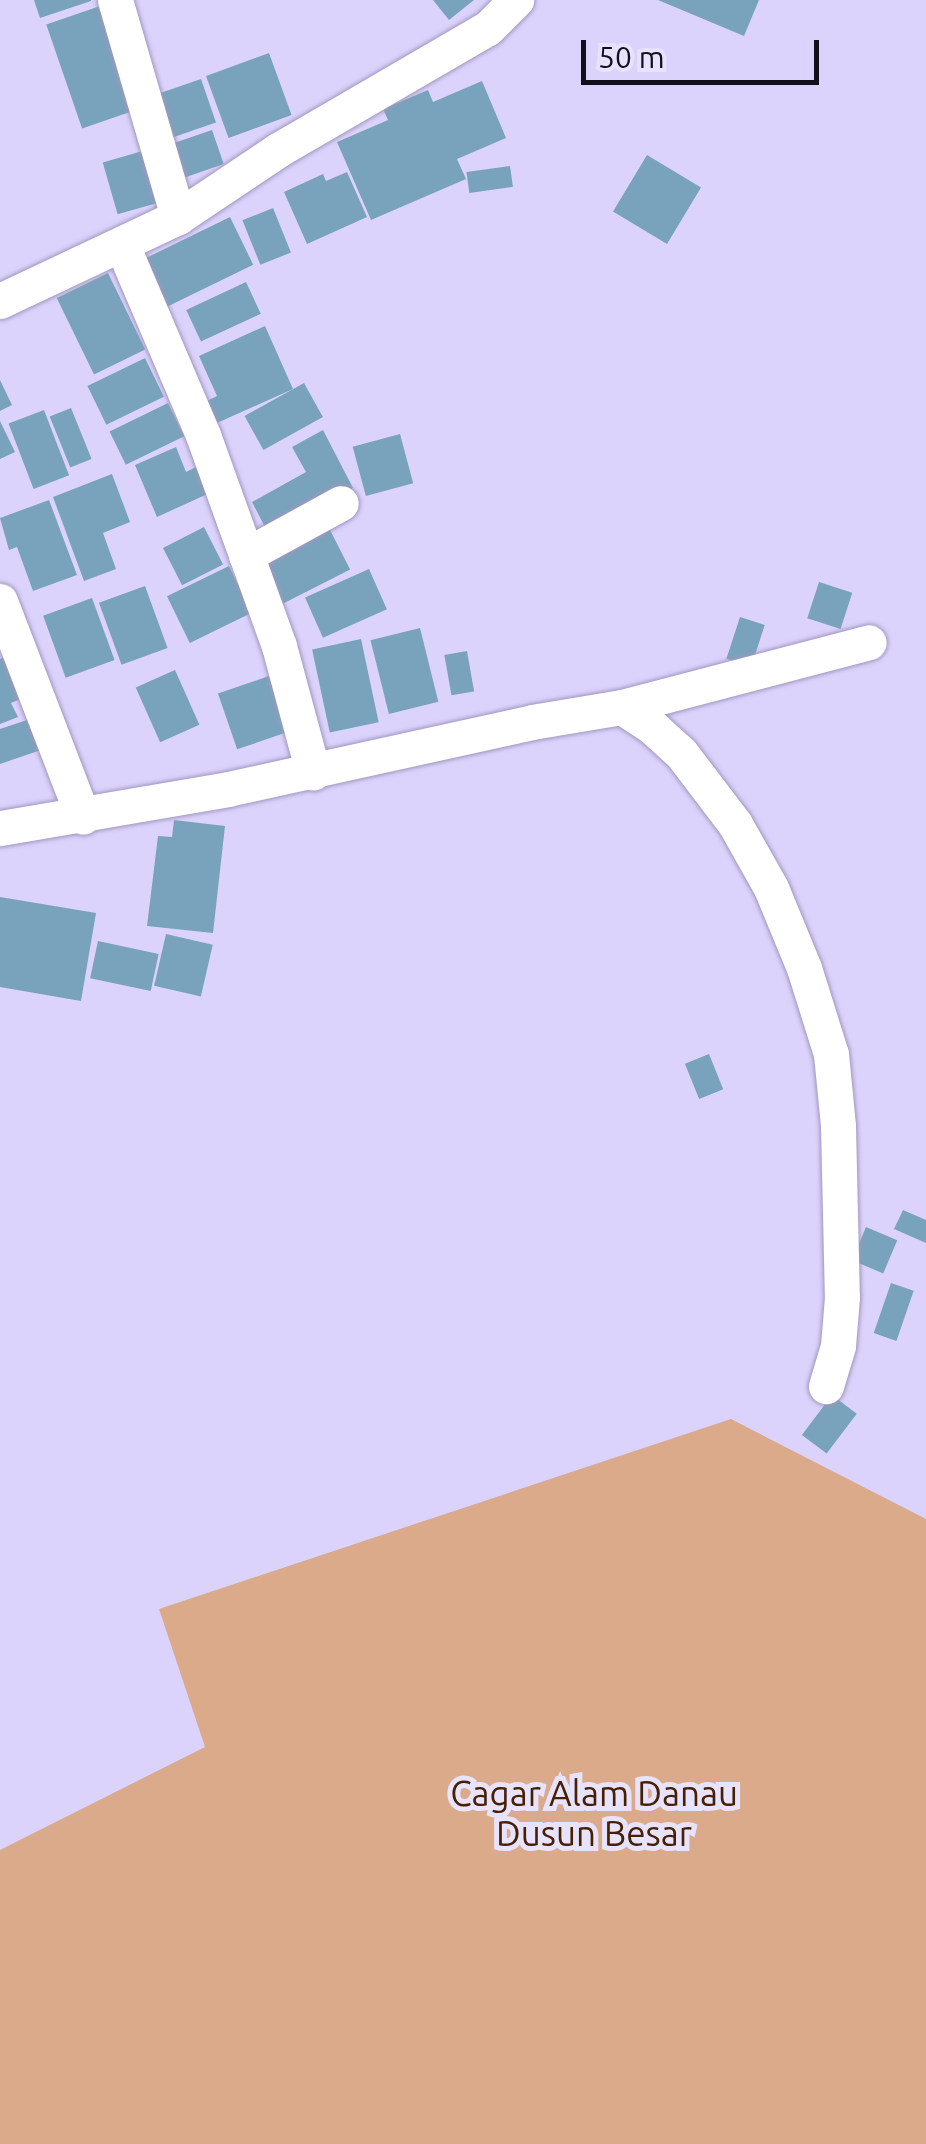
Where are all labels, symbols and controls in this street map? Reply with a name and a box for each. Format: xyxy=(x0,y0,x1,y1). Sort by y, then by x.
scale bar xyxy=(586,20,824,82)
text: 50 m xyxy=(598,40,665,74)
park label: Cagar Alam Danau Dusun Besar xyxy=(450,1772,738,1854)

